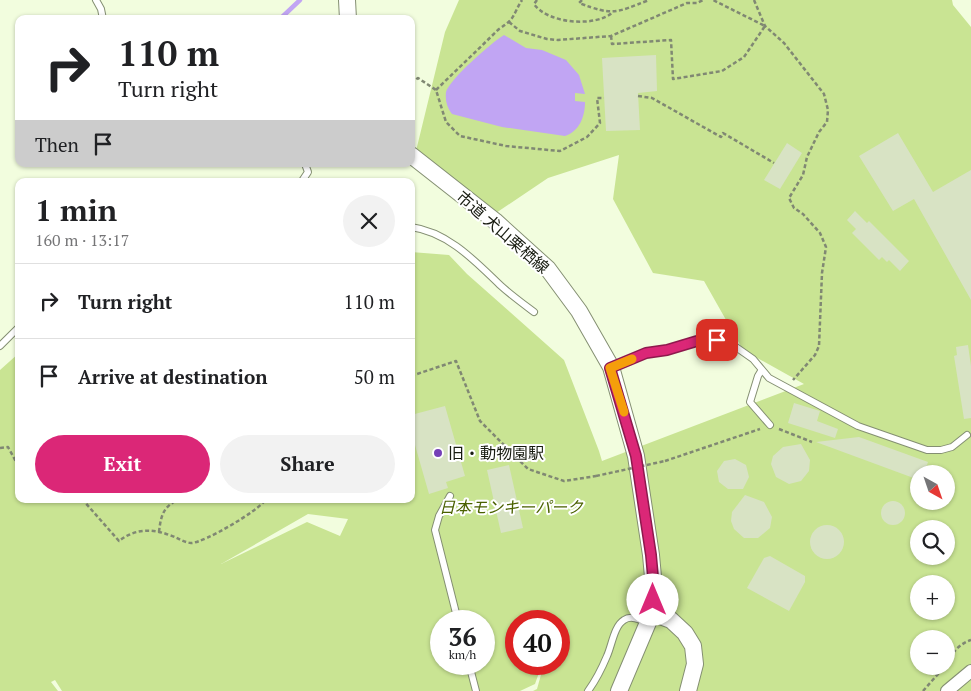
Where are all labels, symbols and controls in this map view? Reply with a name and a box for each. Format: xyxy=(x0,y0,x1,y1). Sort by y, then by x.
text: 110 m xyxy=(118,30,219,76)
icon: right xyxy=(35,35,100,100)
text: Turn right xyxy=(118,74,218,103)
icon: arrive xyxy=(89,130,117,158)
text: Then xyxy=(35,132,79,157)
street label: 市道 犬山栗栖線 xyxy=(452,186,554,278)
text: 1 min xyxy=(35,190,117,230)
button: close xyxy=(343,195,395,247)
text: 160 m · 13:17 xyxy=(35,229,129,251)
icon: right xyxy=(35,287,63,315)
text: Turn right xyxy=(78,289,172,314)
text: 110 m xyxy=(344,289,395,314)
pin xyxy=(696,319,738,361)
icon: arrive xyxy=(703,326,731,354)
icon: arrive xyxy=(35,362,63,390)
text: Arrive at destination xyxy=(78,364,267,389)
text: 50 m xyxy=(354,364,395,389)
button: Exit xyxy=(35,435,210,493)
button: Share xyxy=(220,435,395,493)
place label: 旧・動物園駅 xyxy=(448,442,544,464)
marker: 旧・動物園駅 xyxy=(432,447,444,459)
north arrow xyxy=(910,465,955,510)
map controls xyxy=(910,465,955,675)
park label: 日本モンキーパーク xyxy=(439,496,584,518)
button: search xyxy=(910,520,955,565)
position arrow xyxy=(626,573,678,625)
button: + xyxy=(910,575,955,620)
speed limit sign: 40 xyxy=(505,610,570,675)
text: 36 xyxy=(448,620,477,653)
button: − xyxy=(910,630,955,675)
text: km/h xyxy=(449,647,476,662)

